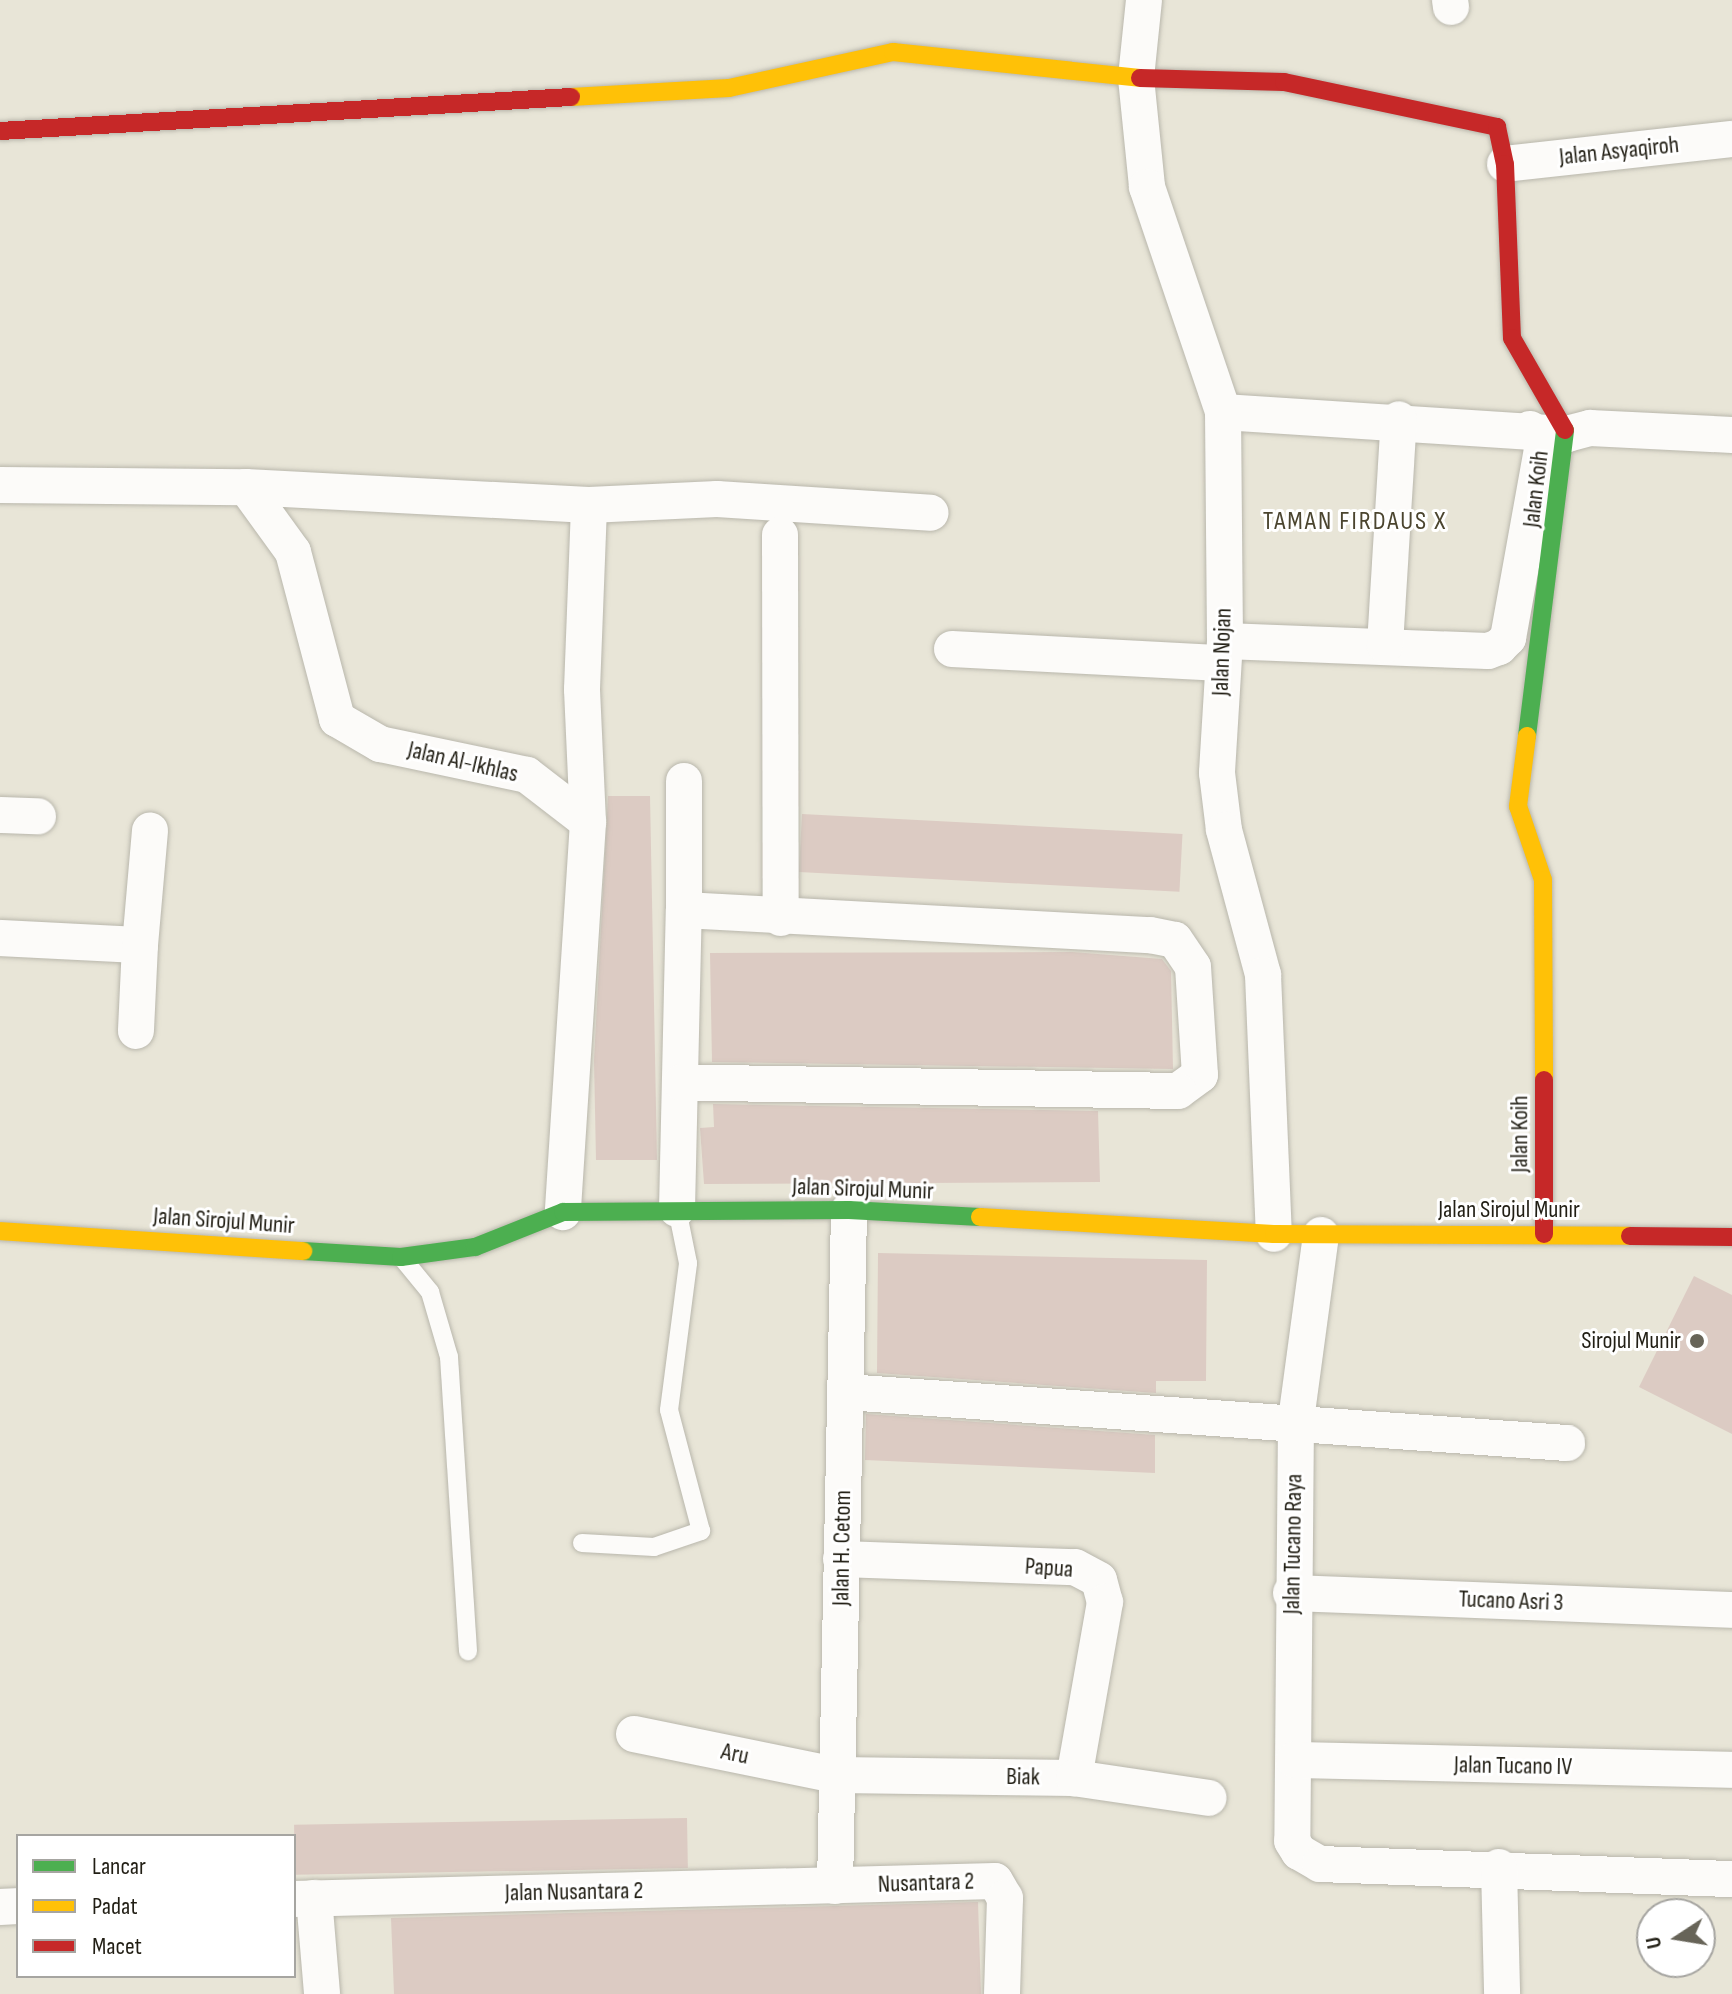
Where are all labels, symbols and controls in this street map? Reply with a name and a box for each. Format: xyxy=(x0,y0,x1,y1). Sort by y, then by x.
street label: Jalan Asyaqiroh xyxy=(1558,130,1680,172)
street label: Jalan Koih xyxy=(1517,449,1555,529)
district label: TAMAN FIRDAUS X xyxy=(1263,506,1447,538)
street label: Jalan Nojan xyxy=(1206,608,1238,696)
street label: Jalan Al-Ikhlas xyxy=(405,735,521,789)
street label: Jalan Koih xyxy=(1506,1095,1534,1173)
street label: Jalan Sirojul Munir xyxy=(792,1172,934,1206)
street label: Jalan Sirojul Munir xyxy=(1438,1196,1580,1224)
street label: Jalan Sirojul Munir xyxy=(152,1202,296,1240)
place label: Sirojul Munir xyxy=(1581,1327,1681,1355)
marker: Sirojul Munir xyxy=(1688,1332,1706,1350)
street label: Jalan Tucano Raya xyxy=(1277,1473,1309,1615)
street label: Jalan H. Cetom xyxy=(827,1490,857,1606)
street label: Papua xyxy=(1024,1552,1074,1584)
street label: Tucano Asri 3 xyxy=(1458,1585,1564,1617)
street label: Aru xyxy=(718,1737,752,1771)
street label: Jalan Tucano IV xyxy=(1454,1751,1572,1781)
street label: Biak xyxy=(1006,1762,1040,1792)
legend xyxy=(16,1834,296,1978)
text: Lancar xyxy=(92,1852,146,1881)
street label: Nusantara 2 xyxy=(877,1867,975,1899)
street label: Jalan Nusantara 2 xyxy=(505,1876,643,1908)
text: Padat xyxy=(92,1892,138,1921)
north arrow xyxy=(1636,1898,1716,1978)
text: Macet xyxy=(92,1932,142,1961)
text: U xyxy=(1640,1934,1668,1951)

